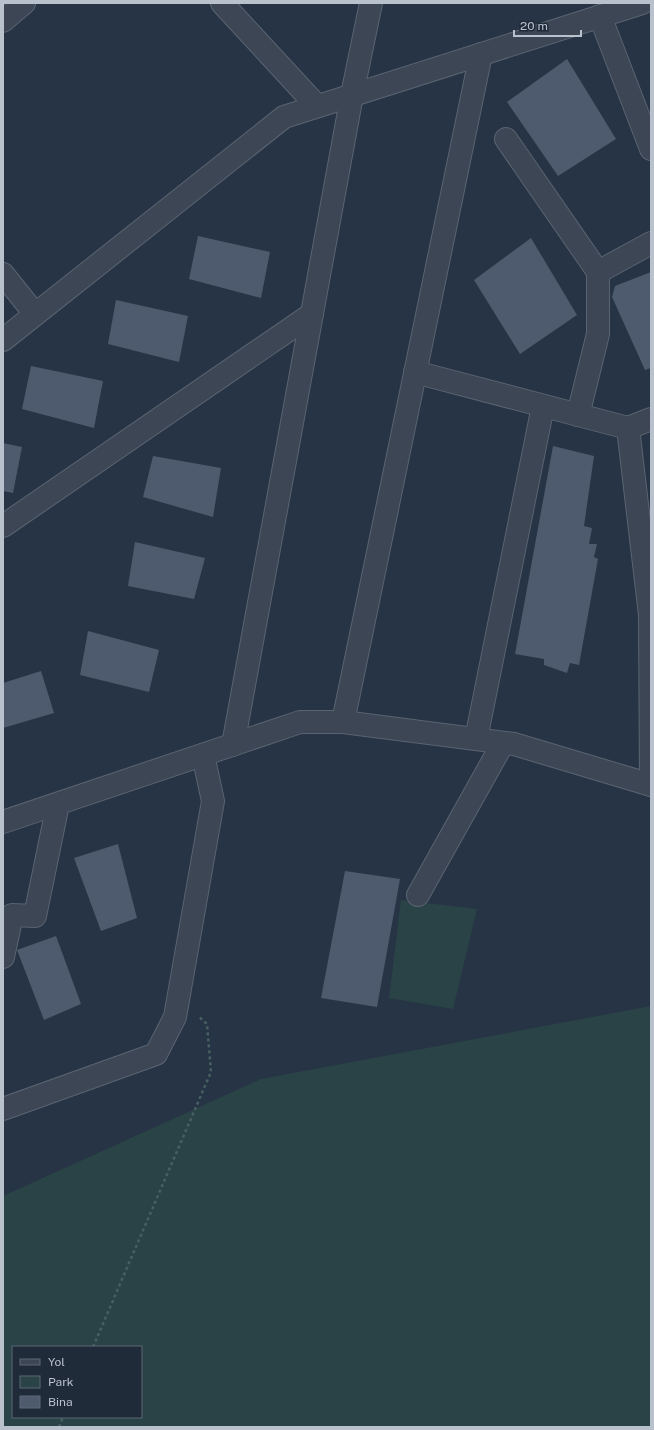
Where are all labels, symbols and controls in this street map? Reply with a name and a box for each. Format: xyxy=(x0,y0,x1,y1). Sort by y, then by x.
scale bar xyxy=(514,12,581,38)
text: 20 m xyxy=(520,19,548,33)
legend xyxy=(12,1346,142,1418)
text: Yol xyxy=(48,1355,65,1369)
text: Park xyxy=(48,1375,74,1389)
text: Bina xyxy=(48,1395,73,1409)

